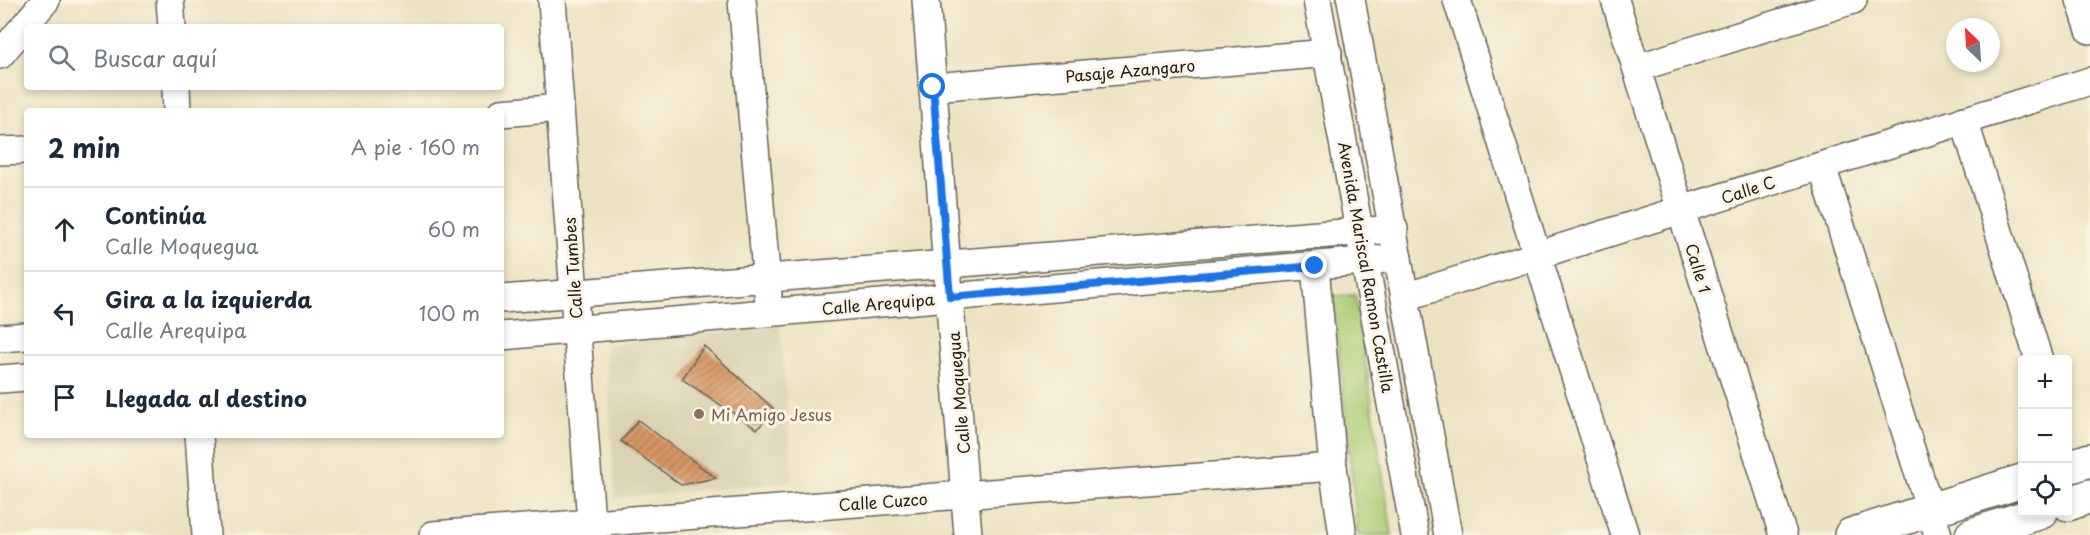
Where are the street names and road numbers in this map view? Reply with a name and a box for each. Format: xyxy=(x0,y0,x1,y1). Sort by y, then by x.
street label: Pasaje Azangaro xyxy=(1064,52,1196,88)
street label: Avenida Mariscal Ramon Castilla xyxy=(1333,140,1401,394)
street label: Calle C xyxy=(1718,169,1778,209)
street label: Calle Tumbes xyxy=(556,216,588,320)
street label: Calle 1 xyxy=(1680,240,1718,296)
street label: Calle Arequipa xyxy=(821,286,935,320)
street label: Calle Moquegua xyxy=(941,331,975,455)
street label: Calle Cuzco xyxy=(838,486,928,516)

